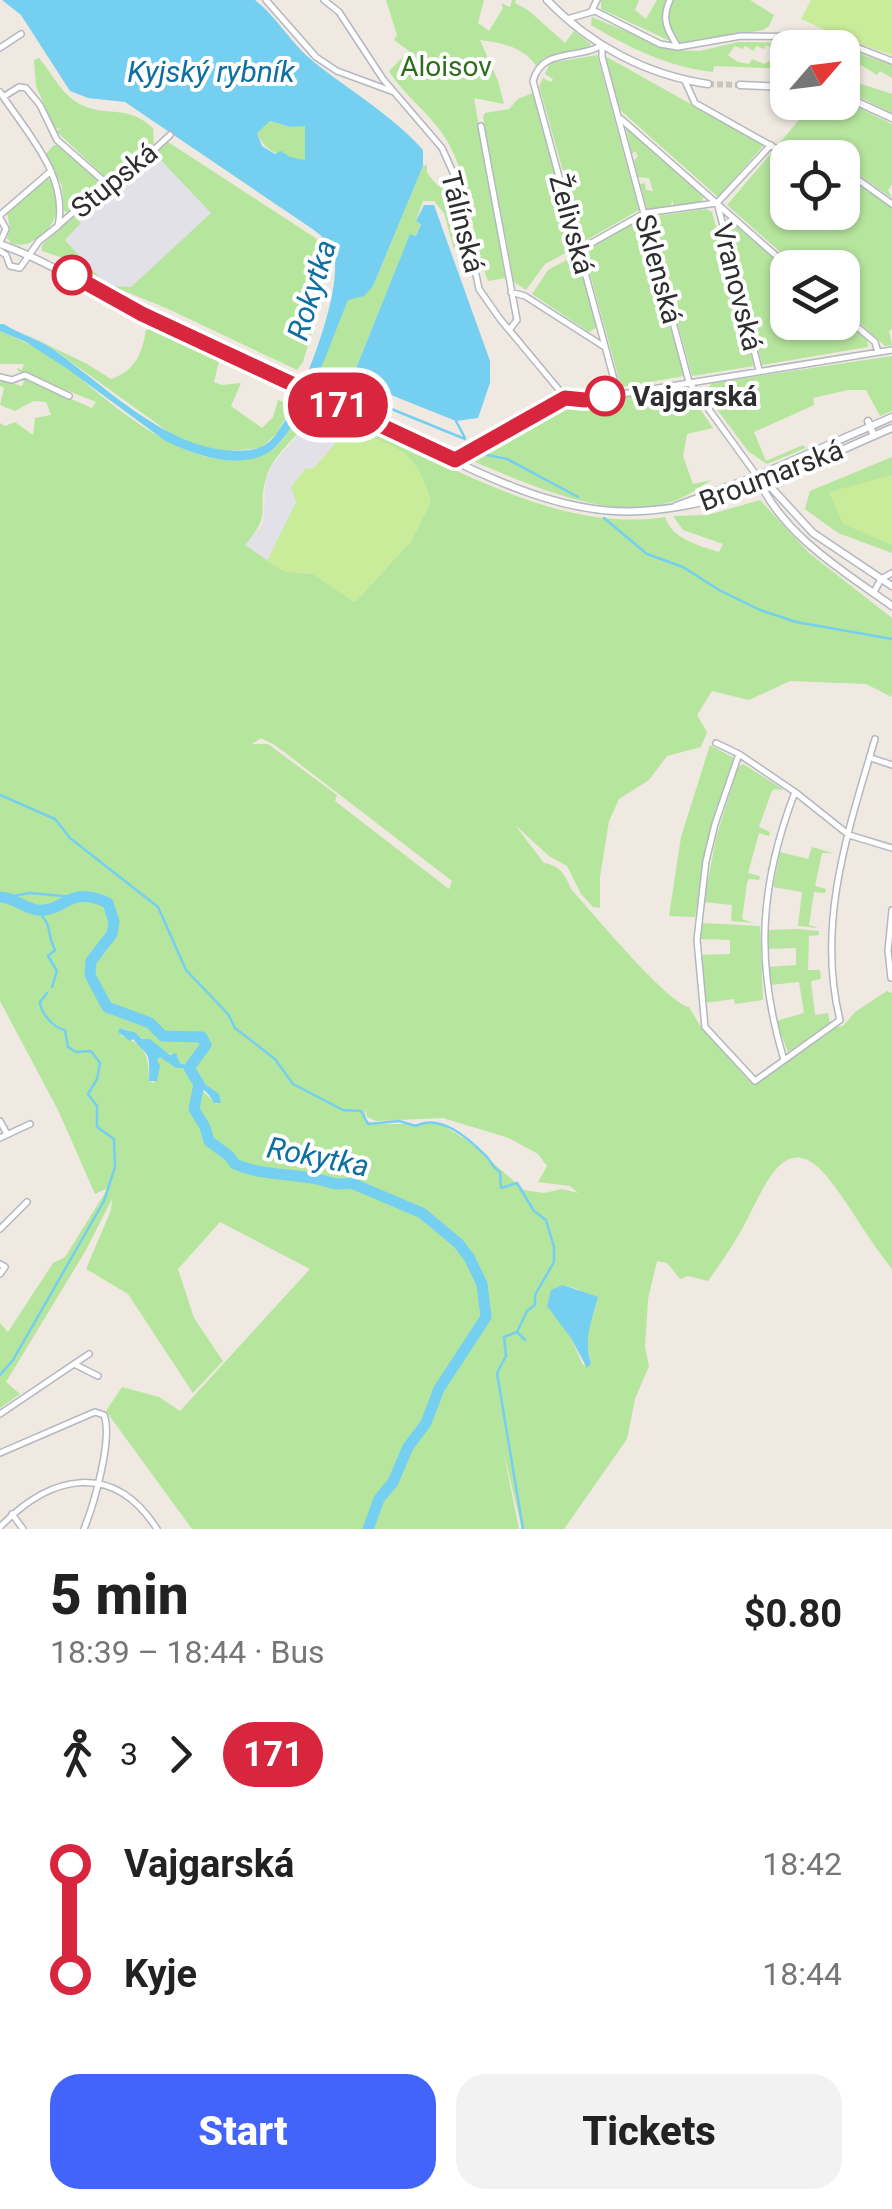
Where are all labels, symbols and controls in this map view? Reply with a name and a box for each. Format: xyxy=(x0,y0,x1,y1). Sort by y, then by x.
north arrow xyxy=(770,30,860,120)
map controls xyxy=(770,30,860,340)
park label: Aloisov xyxy=(400,50,492,83)
water label: Kyjský rybník xyxy=(127,54,296,89)
street label: Stupská xyxy=(65,136,164,225)
button: locate xyxy=(770,140,860,230)
street label: Tálínská xyxy=(434,168,491,276)
street label: Želivská xyxy=(542,170,601,278)
street label: Sklenská xyxy=(628,211,689,327)
street label: Vranovská xyxy=(706,220,769,354)
water label: Rokytka xyxy=(280,235,343,344)
button: layers xyxy=(770,250,860,340)
unlabelled marker xyxy=(53,256,91,294)
line badge: 171 xyxy=(280,372,396,438)
marker: Vajgarská xyxy=(586,377,624,415)
place label: Vajgarská xyxy=(632,380,758,413)
text: 171 xyxy=(308,385,368,426)
street label: Broumarská xyxy=(695,433,848,518)
water label: Rokytka xyxy=(264,1129,372,1184)
text: 5 min xyxy=(50,1563,189,1627)
text: $0.80 xyxy=(744,1592,842,1636)
text: 18:39 – 18:44 · Bus xyxy=(50,1633,325,1671)
icon: walk xyxy=(50,1727,105,1782)
icon: forward xyxy=(153,1727,208,1782)
text: 171 xyxy=(243,1734,303,1775)
text: 3 xyxy=(120,1735,138,1773)
text: Vajgarská xyxy=(124,1842,294,1886)
text: 18:42 xyxy=(762,1845,842,1883)
text: Kyje xyxy=(124,1952,197,1996)
text: 18:44 xyxy=(762,1955,842,1993)
button: Start xyxy=(50,2074,436,2189)
button: Tickets xyxy=(456,2074,842,2189)

